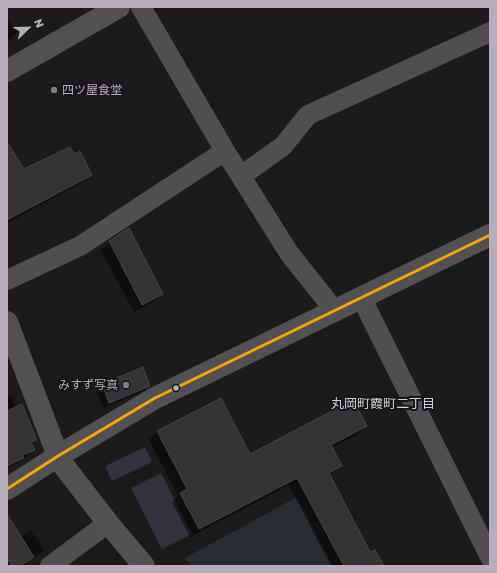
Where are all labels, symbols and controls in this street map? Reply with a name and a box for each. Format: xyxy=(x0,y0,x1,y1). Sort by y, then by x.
north arrow xyxy=(8,8,48,48)
text: N xyxy=(32,17,47,30)
place label: 四ツ屋食堂 xyxy=(62,83,122,97)
marker: 四ツ屋食堂 xyxy=(49,85,59,95)
place label: みすず写真 xyxy=(58,378,118,392)
marker: みすず写真 xyxy=(121,380,131,390)
unlabelled marker xyxy=(171,383,181,393)
district label: 丸岡町霞町二丁目 xyxy=(331,396,435,412)

